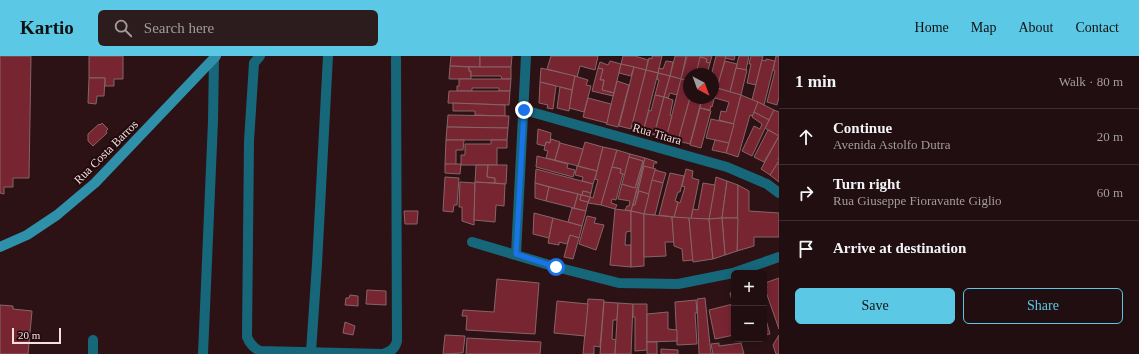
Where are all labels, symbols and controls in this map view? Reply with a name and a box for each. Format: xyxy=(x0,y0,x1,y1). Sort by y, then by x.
search box xyxy=(98,10,378,46)
text: Kartio xyxy=(20,17,74,38)
icon: search xyxy=(112,17,134,39)
text: Search here xyxy=(144,20,214,36)
text: Home xyxy=(915,20,949,35)
text: Map xyxy=(971,20,996,35)
text: About xyxy=(1018,20,1053,35)
text: Contact xyxy=(1075,20,1119,35)
north arrow xyxy=(683,68,719,104)
text: 1 min xyxy=(795,72,836,91)
text: Walk · 80 m xyxy=(1059,74,1123,89)
route end xyxy=(515,101,533,119)
street label: Rua Costa Barros xyxy=(71,117,141,187)
street label: Rua Titara xyxy=(631,120,684,148)
text: Continue xyxy=(833,120,892,136)
icon: ahead xyxy=(795,126,817,148)
text: 20 m xyxy=(1097,129,1123,144)
text: Avenida Astolfo Dutra xyxy=(833,137,950,152)
text: Turn right xyxy=(833,176,900,192)
icon: right xyxy=(795,182,817,204)
text: 60 m xyxy=(1097,185,1123,200)
text: Rua Giuseppe Fioravante Giglio xyxy=(833,193,1002,208)
icon: arrive xyxy=(795,238,817,260)
text: Arrive at destination xyxy=(833,240,966,256)
route start xyxy=(547,258,565,276)
map controls xyxy=(731,270,767,342)
button: + xyxy=(731,270,767,306)
button: Save xyxy=(795,288,955,324)
button: Share xyxy=(963,288,1123,324)
button: − xyxy=(731,306,767,342)
scale bar xyxy=(12,326,61,345)
text: 20 m xyxy=(18,329,40,341)

